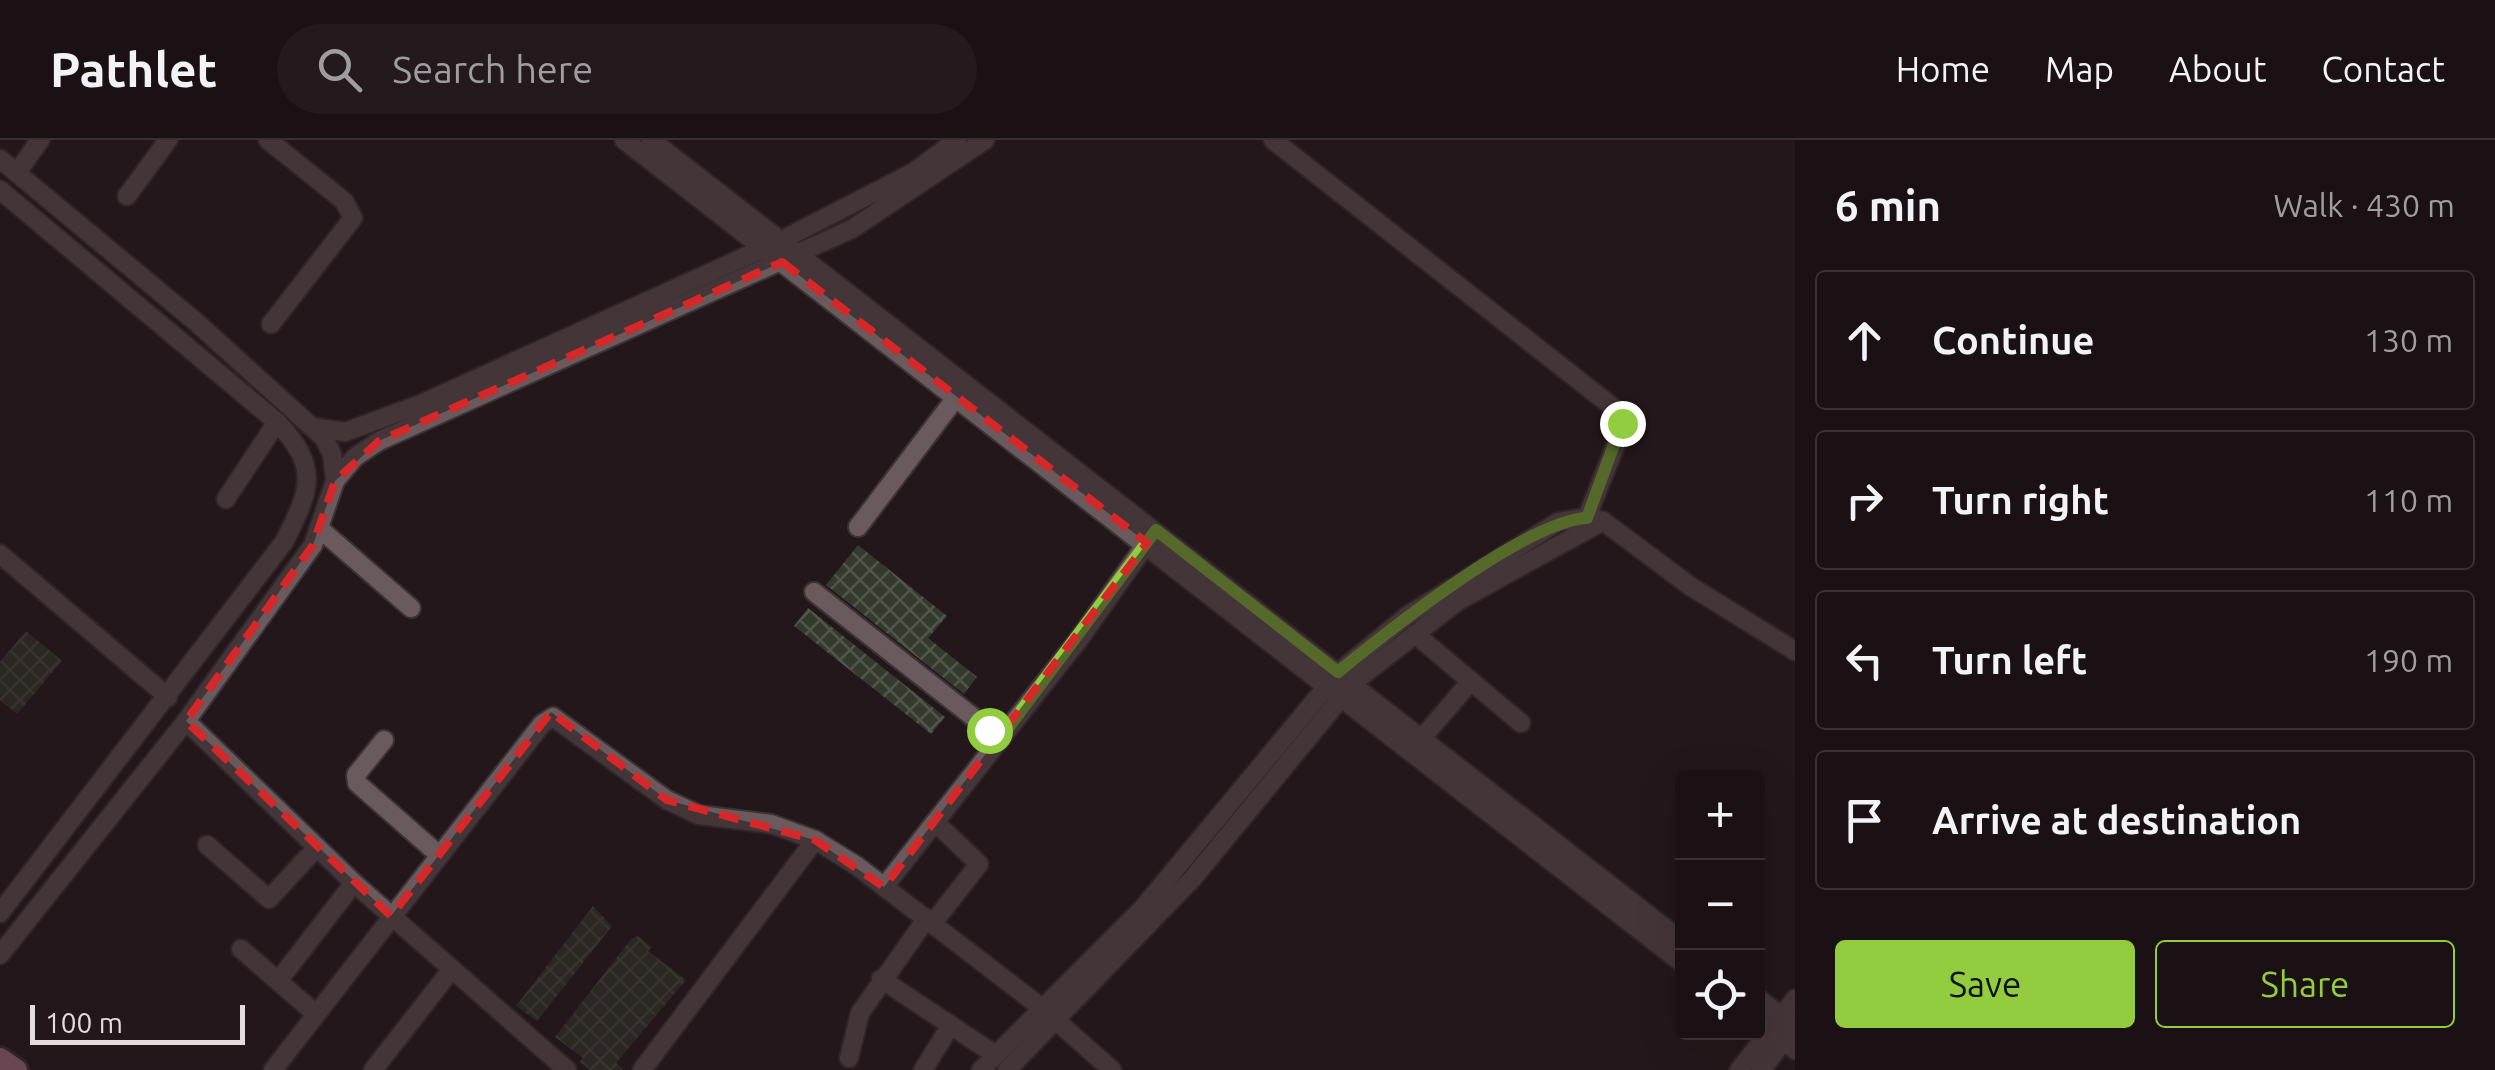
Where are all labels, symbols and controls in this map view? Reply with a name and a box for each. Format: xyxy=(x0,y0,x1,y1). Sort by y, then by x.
search box xyxy=(277,24,977,114)
text: Pathlet xyxy=(50,42,217,96)
icon: search xyxy=(312,42,367,97)
text: Search here xyxy=(392,48,593,90)
text: Home xyxy=(1896,49,1990,89)
text: Map xyxy=(2045,49,2114,89)
text: About xyxy=(2169,49,2266,89)
text: Contact xyxy=(2321,49,2445,89)
text: 6 min xyxy=(1835,182,1941,229)
text: Walk · 430 m xyxy=(2273,187,2455,223)
icon: ahead xyxy=(1837,313,1892,368)
text: Continue xyxy=(1932,319,2094,361)
text: 130 m xyxy=(2364,322,2453,358)
route end xyxy=(1600,401,1646,447)
icon: right xyxy=(1837,473,1892,528)
text: Turn right xyxy=(1932,479,2109,521)
text: 110 m xyxy=(2364,482,2453,518)
icon: left xyxy=(1837,633,1892,688)
text: Turn left xyxy=(1932,639,2087,681)
text: 190 m xyxy=(2364,642,2453,678)
route start xyxy=(967,708,1013,754)
map controls xyxy=(1675,770,1765,1040)
button: + xyxy=(1675,770,1765,860)
icon: arrive xyxy=(1837,793,1892,848)
text: Arrive at destination xyxy=(1932,799,2301,841)
button: − xyxy=(1675,860,1765,950)
button: Save xyxy=(1835,940,2135,1028)
button: Share xyxy=(2155,940,2455,1028)
button: locate xyxy=(1675,950,1765,1040)
scale bar xyxy=(30,1000,245,1044)
text: 100 m xyxy=(45,1007,123,1038)

